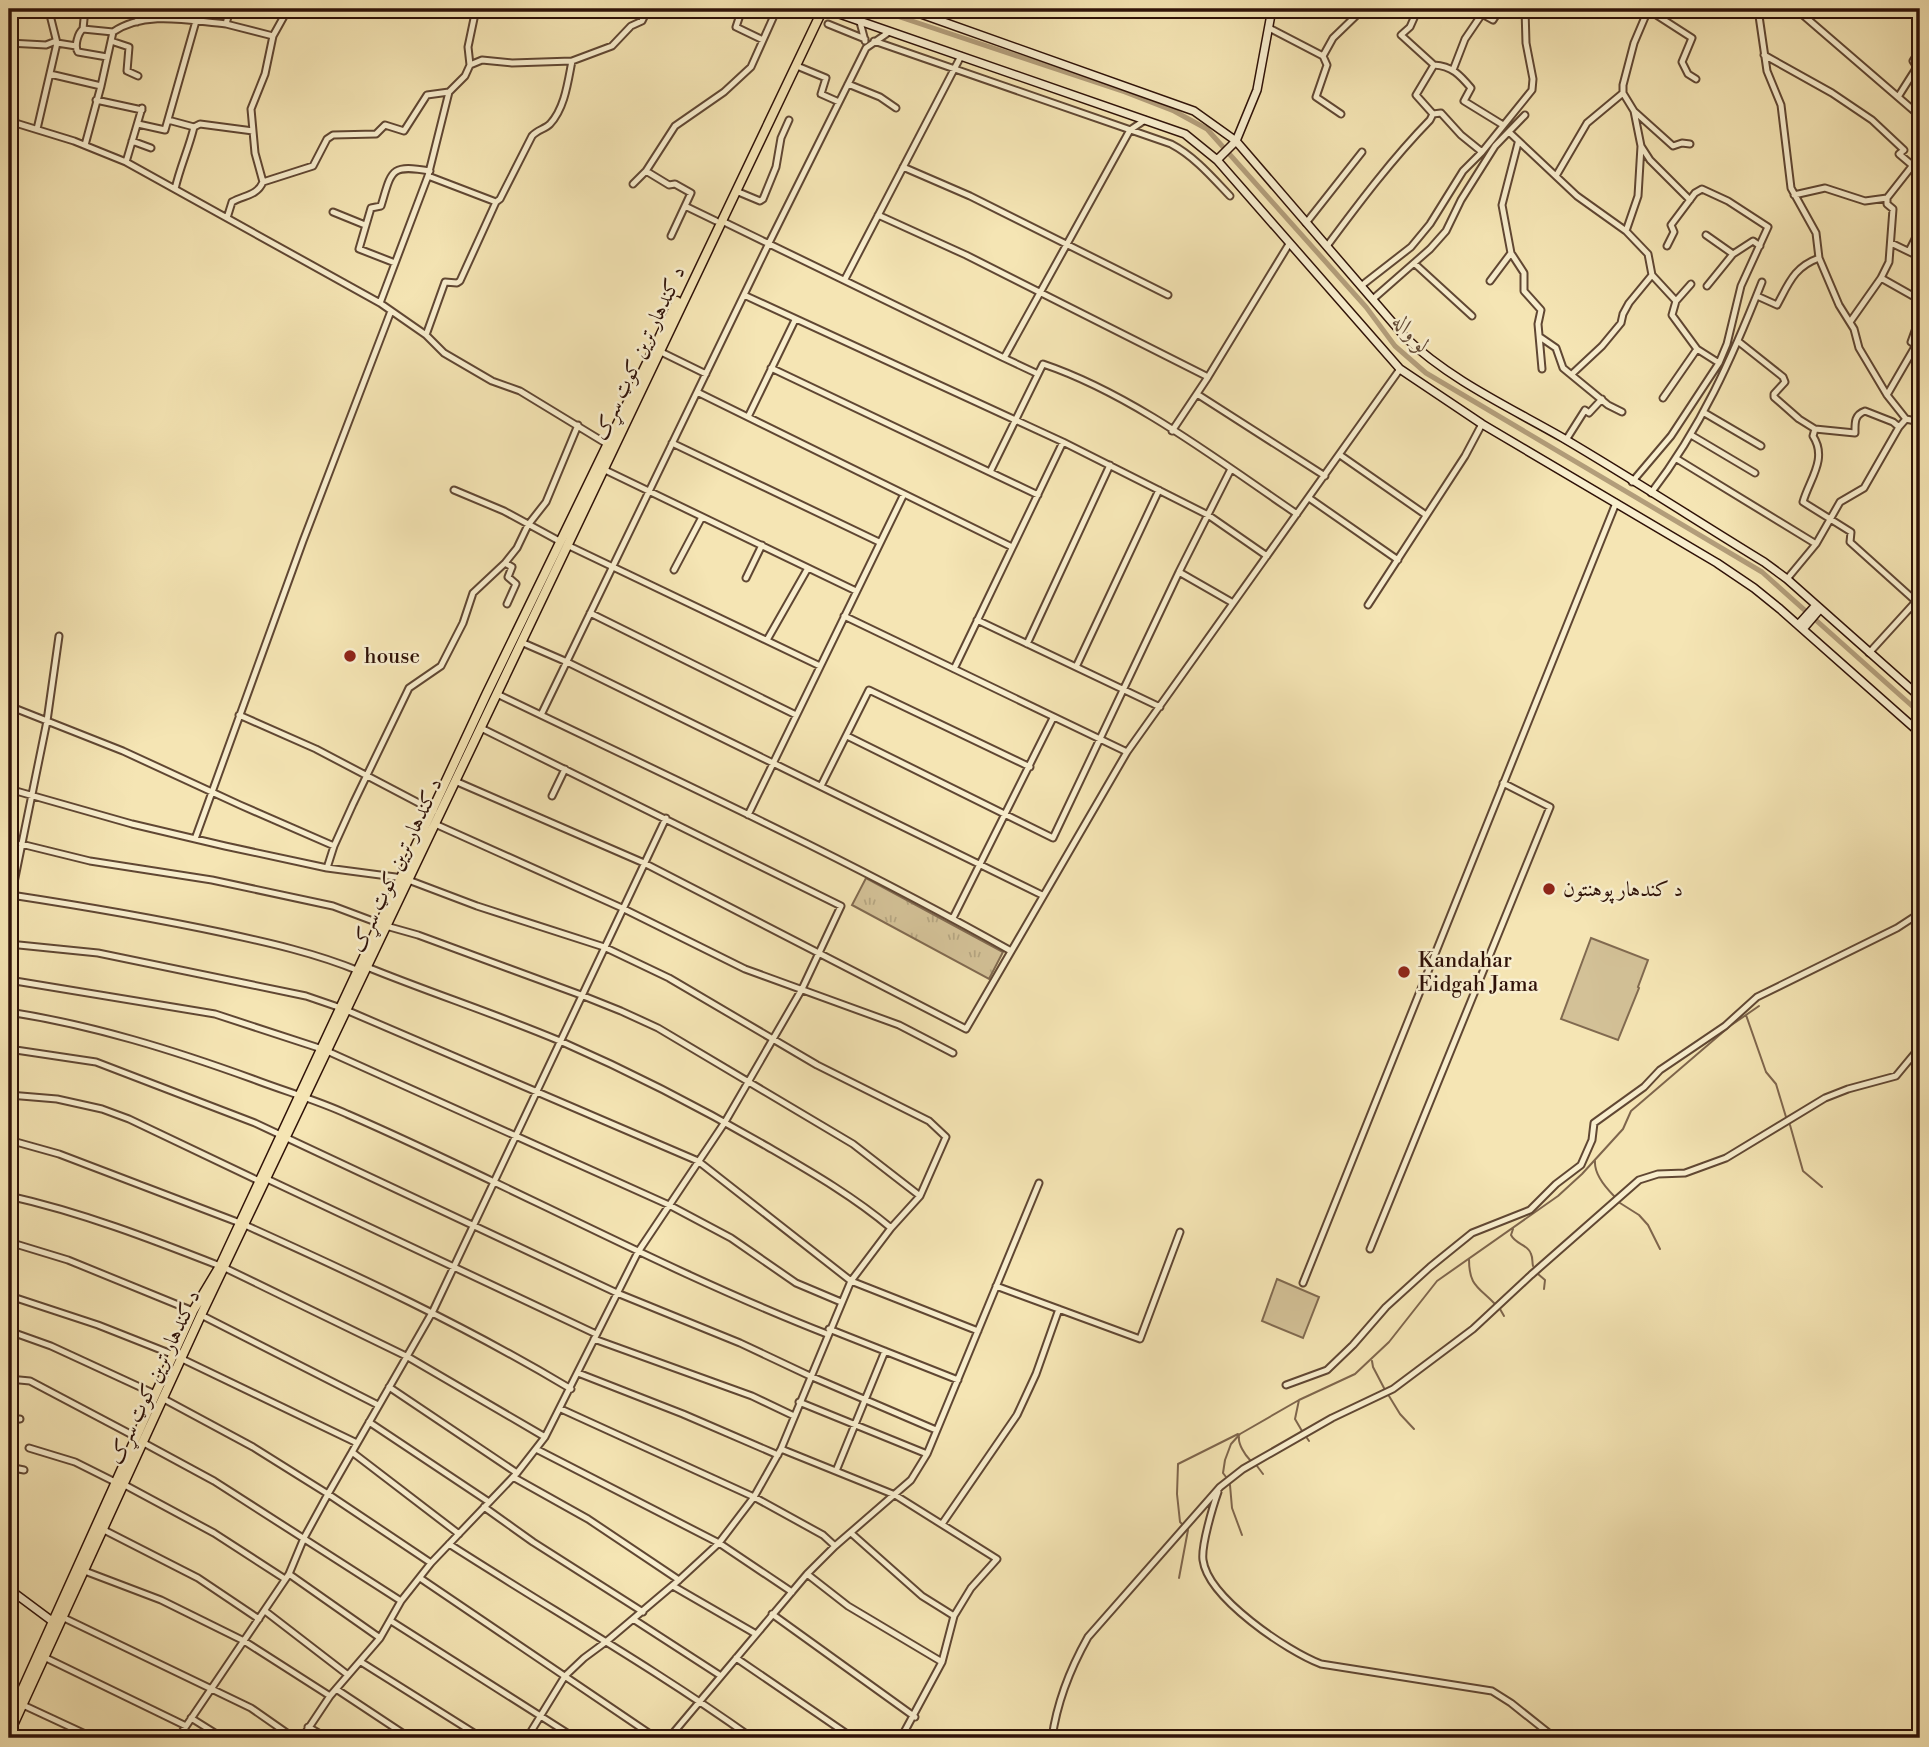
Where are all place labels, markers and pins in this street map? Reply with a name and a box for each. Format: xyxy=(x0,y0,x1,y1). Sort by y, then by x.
place label: house xyxy=(364,644,420,670)
marker: house xyxy=(342,648,358,664)
place label: د کندهار پوهنتون xyxy=(1563,877,1683,904)
marker: د کندهار پوهنتون xyxy=(1541,881,1557,897)
place label: Kandahar Eidgah Jama xyxy=(1418,948,1539,998)
marker: Kandahar Eidgah Jama xyxy=(1396,964,1412,980)

